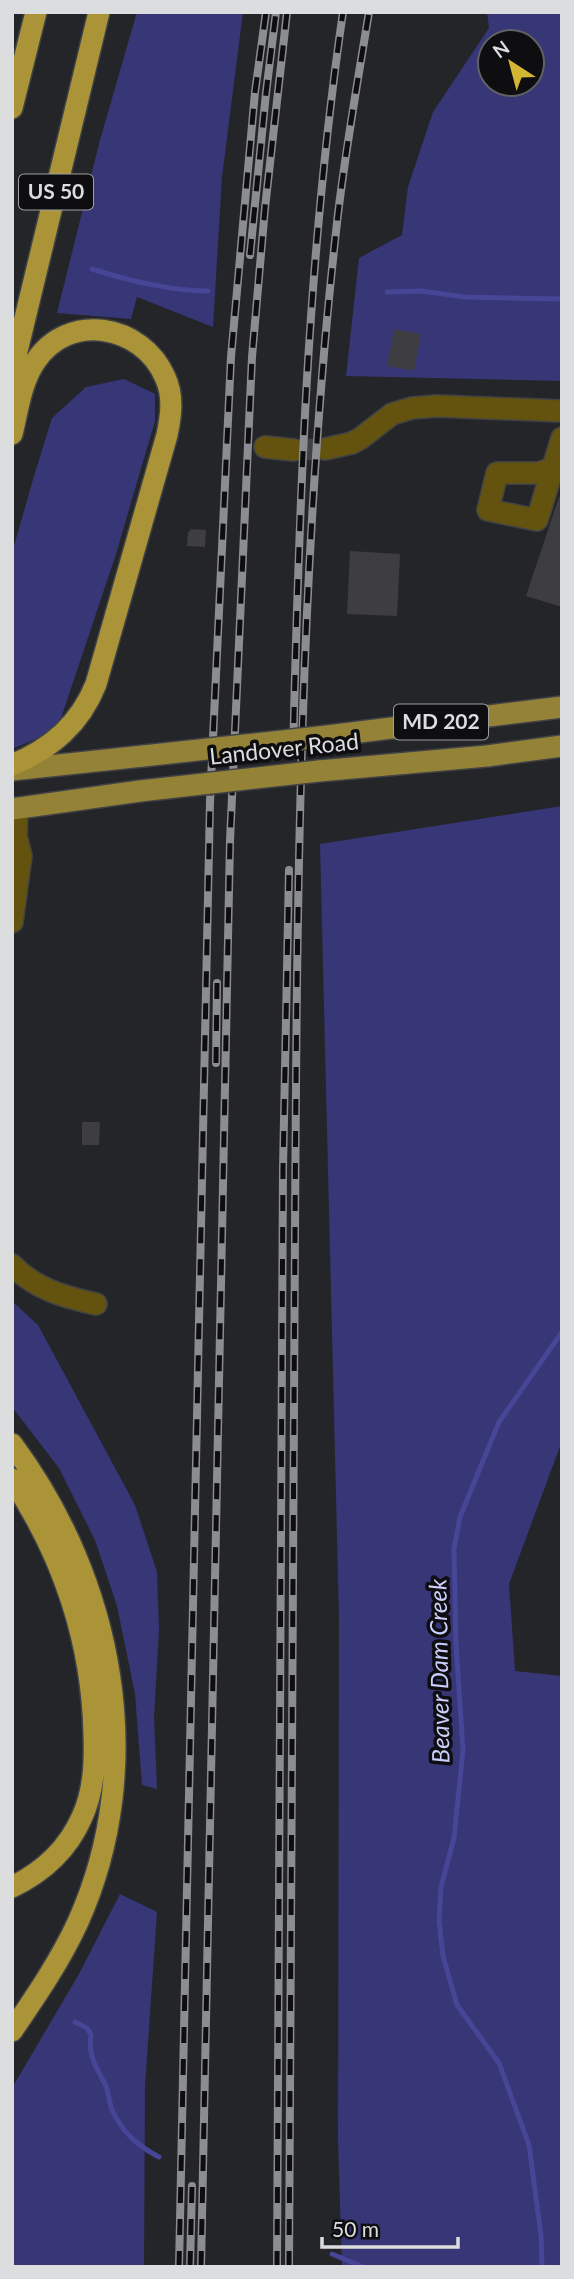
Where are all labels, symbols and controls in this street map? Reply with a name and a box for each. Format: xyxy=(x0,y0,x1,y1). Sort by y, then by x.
north arrow xyxy=(476,28,546,98)
text: N xyxy=(488,35,513,62)
road number: US 50 xyxy=(19,174,93,210)
road number: MD 202 xyxy=(394,704,488,740)
street label: Landover Road xyxy=(208,726,360,770)
water label: Beaver Dam Creek xyxy=(422,1578,455,1764)
scale bar xyxy=(322,2206,458,2250)
text: 50 m xyxy=(332,2216,379,2241)

